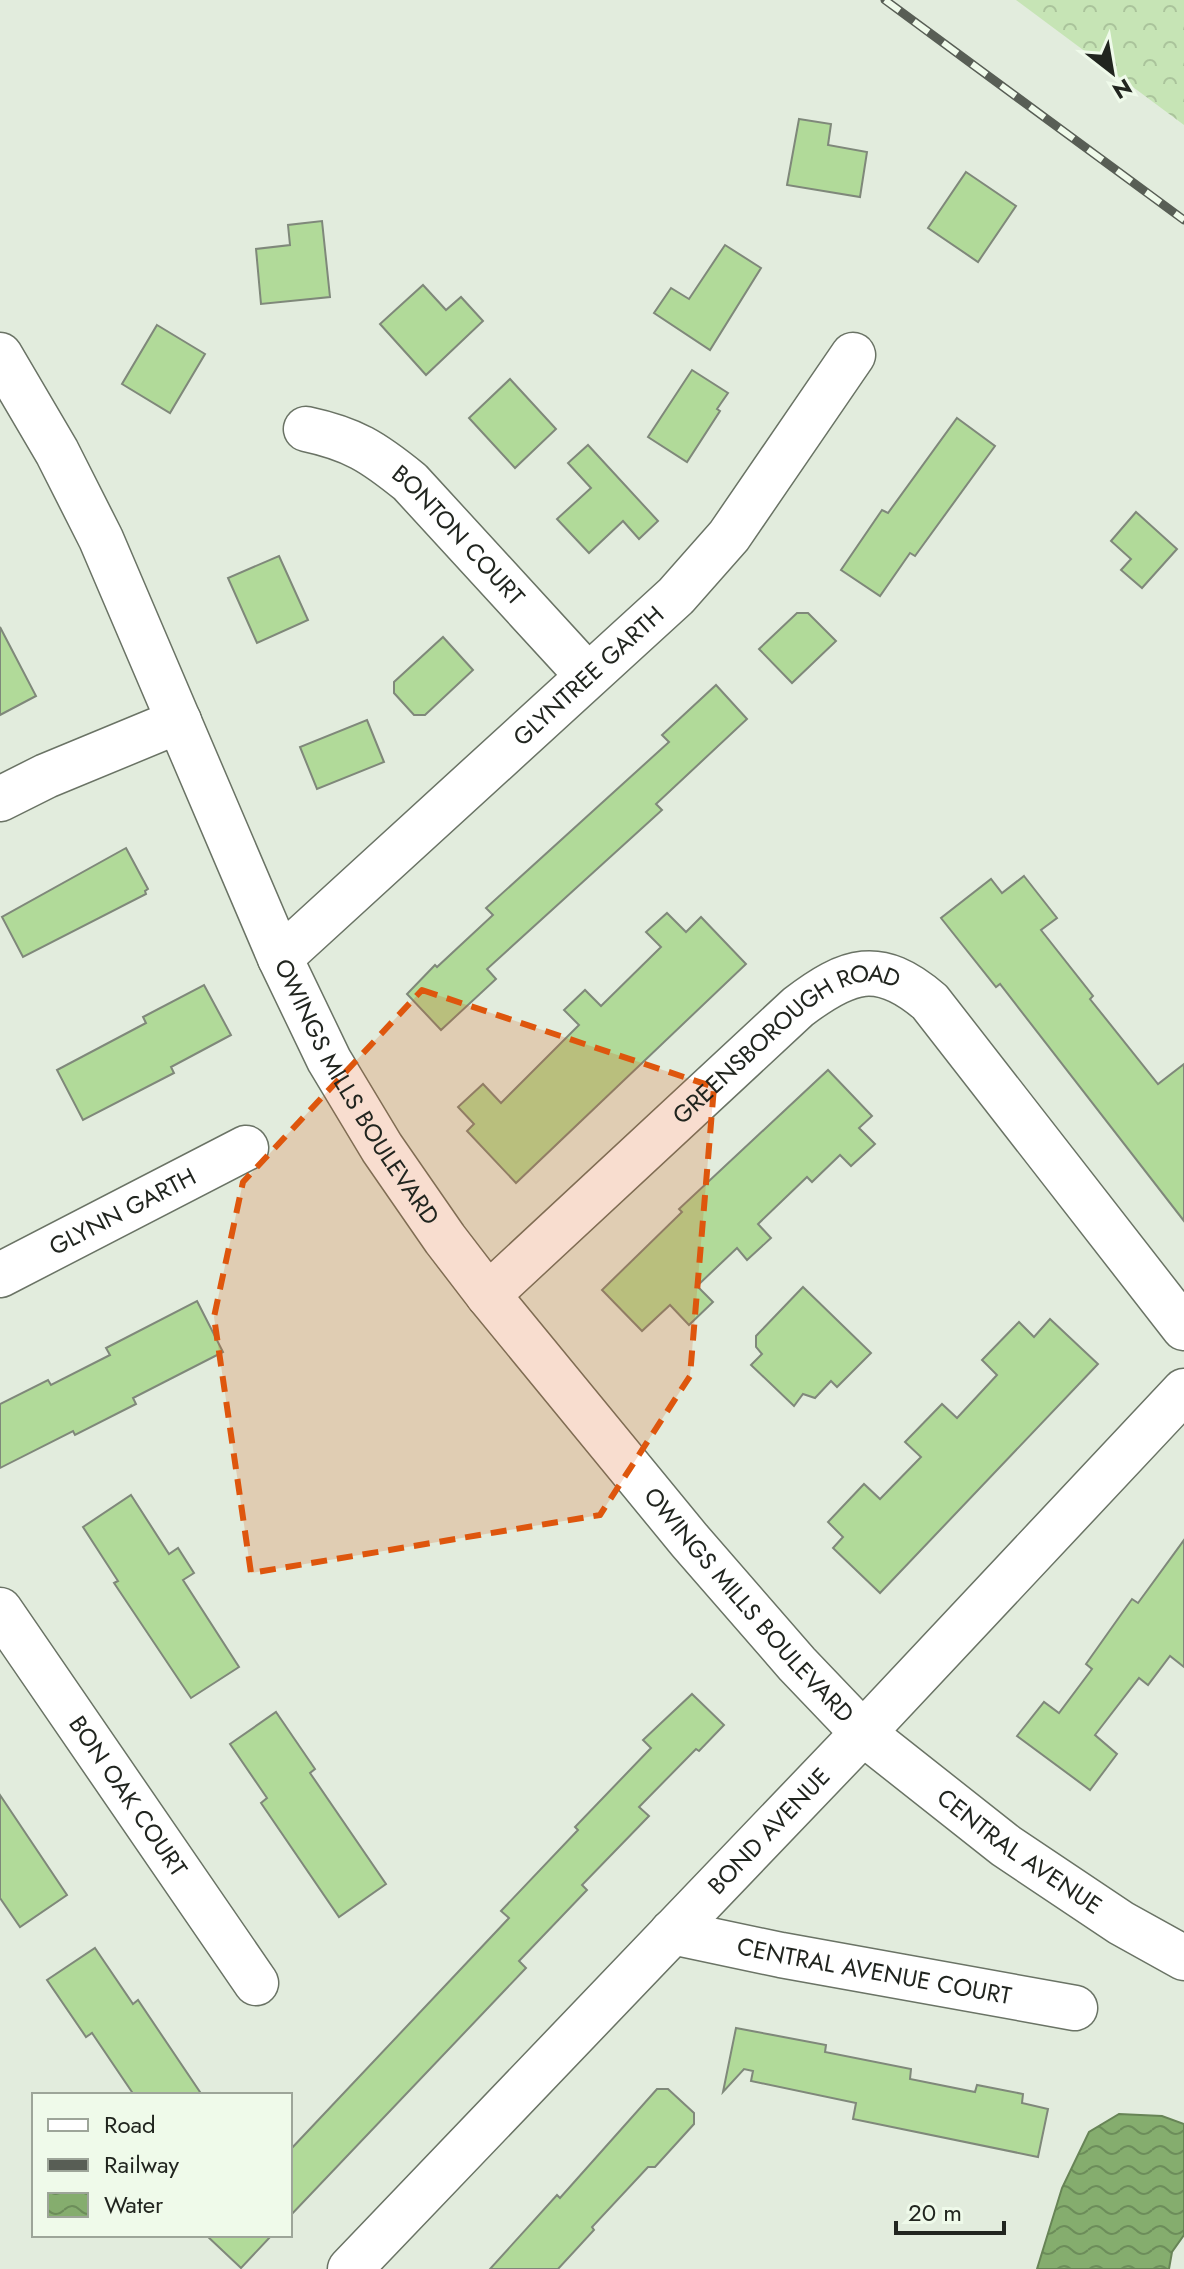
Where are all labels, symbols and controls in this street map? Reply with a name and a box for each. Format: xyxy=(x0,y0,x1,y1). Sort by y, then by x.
north arrow xyxy=(1072,32,1152,112)
text: N xyxy=(1107,71,1138,107)
street label: BONTON COURT xyxy=(385,456,533,613)
street label: GLYNTREE GARTH xyxy=(505,597,671,754)
street label: OWINGS MILLS BOULEVARD xyxy=(266,953,448,1232)
street label: GREENSBOROUGH ROAD xyxy=(664,955,906,1132)
street label: GLYNN GARTH xyxy=(43,1159,202,1264)
street label: OWINGS MILLS BOULEVARD xyxy=(636,1480,862,1730)
street label: BON OAK COURT xyxy=(61,1709,196,1884)
street label: BOND AVENUE xyxy=(699,1760,838,1902)
street label: CENTRAL AVENUE xyxy=(930,1780,1109,1923)
street label: CENTRAL AVENUE COURT xyxy=(734,1928,1014,2013)
legend xyxy=(32,2093,292,2237)
text: Road xyxy=(104,2107,156,2142)
text: Railway xyxy=(104,2147,179,2182)
scale bar xyxy=(896,2185,1004,2235)
text: Water xyxy=(104,2187,164,2222)
text: 20 m xyxy=(908,2195,962,2230)

